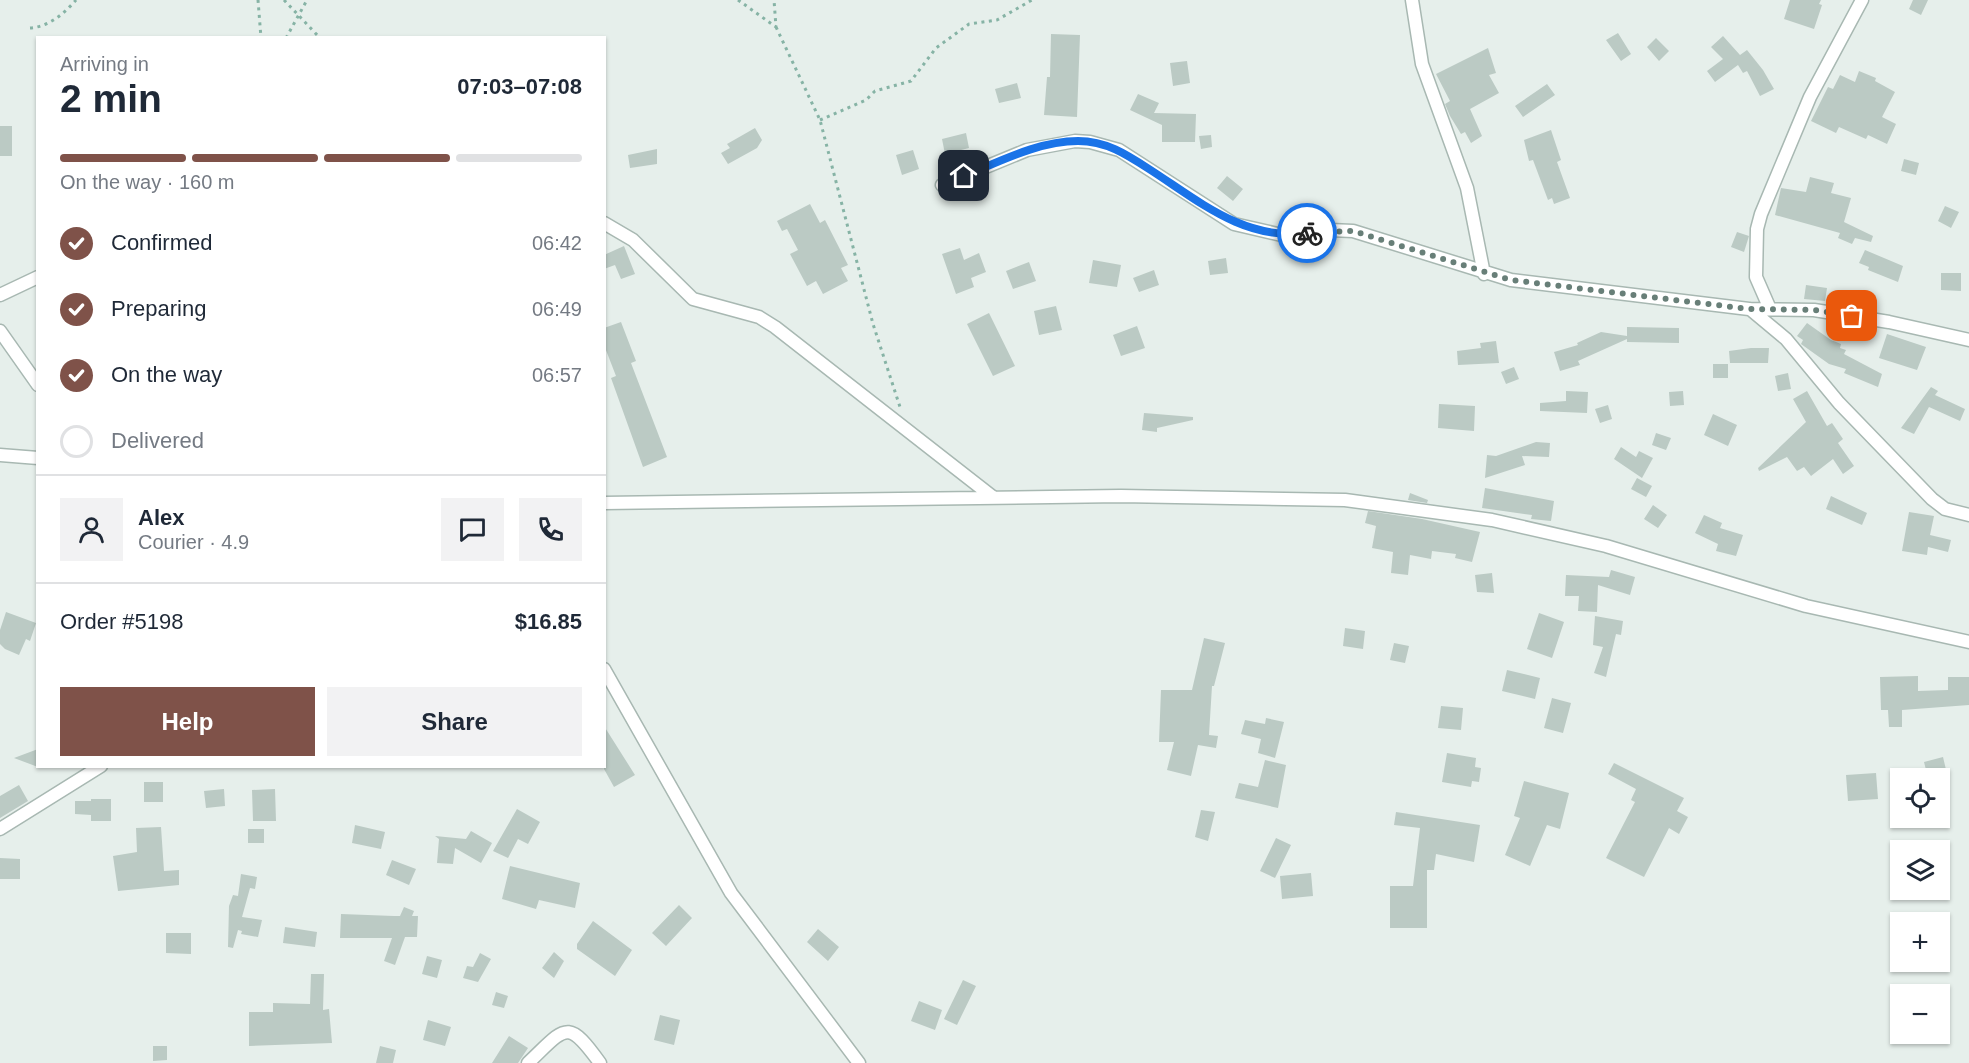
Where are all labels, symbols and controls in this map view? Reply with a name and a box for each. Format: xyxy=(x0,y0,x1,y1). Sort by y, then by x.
text: Arriving in xyxy=(60,53,149,75)
text: 07:03–07:08 xyxy=(457,74,582,99)
text: 2 min xyxy=(60,77,162,120)
pin xyxy=(938,150,989,201)
icon: home xyxy=(947,159,980,192)
text: On the way · 160 m xyxy=(60,171,235,193)
courier xyxy=(1277,203,1337,263)
icon: bike xyxy=(1291,217,1324,250)
icon: check xyxy=(60,227,93,260)
text: Confirmed xyxy=(111,230,212,255)
text: 06:42 xyxy=(532,232,582,254)
pin xyxy=(1826,290,1877,341)
icon: check xyxy=(60,293,93,326)
text: Preparing xyxy=(111,296,206,321)
text: 06:49 xyxy=(532,298,582,320)
icon: bag xyxy=(1835,299,1868,332)
icon: check xyxy=(60,359,93,392)
text: On the way xyxy=(111,362,222,387)
text: 06:57 xyxy=(532,364,582,386)
text: Delivered xyxy=(111,428,204,453)
button: person xyxy=(60,498,123,561)
button: chat xyxy=(441,498,504,561)
button: phone xyxy=(519,498,582,561)
text: Alex xyxy=(138,505,184,530)
text: Courier · 4.9 xyxy=(138,531,249,553)
text: Order #5198 xyxy=(60,609,184,634)
text: $16.85 xyxy=(515,609,582,634)
button: Help xyxy=(60,687,315,756)
button: Share xyxy=(327,687,582,756)
map controls xyxy=(1890,768,1950,1044)
button: locate xyxy=(1890,768,1950,828)
button: layers xyxy=(1890,840,1950,900)
button: + xyxy=(1890,912,1950,972)
button: − xyxy=(1890,984,1950,1044)

